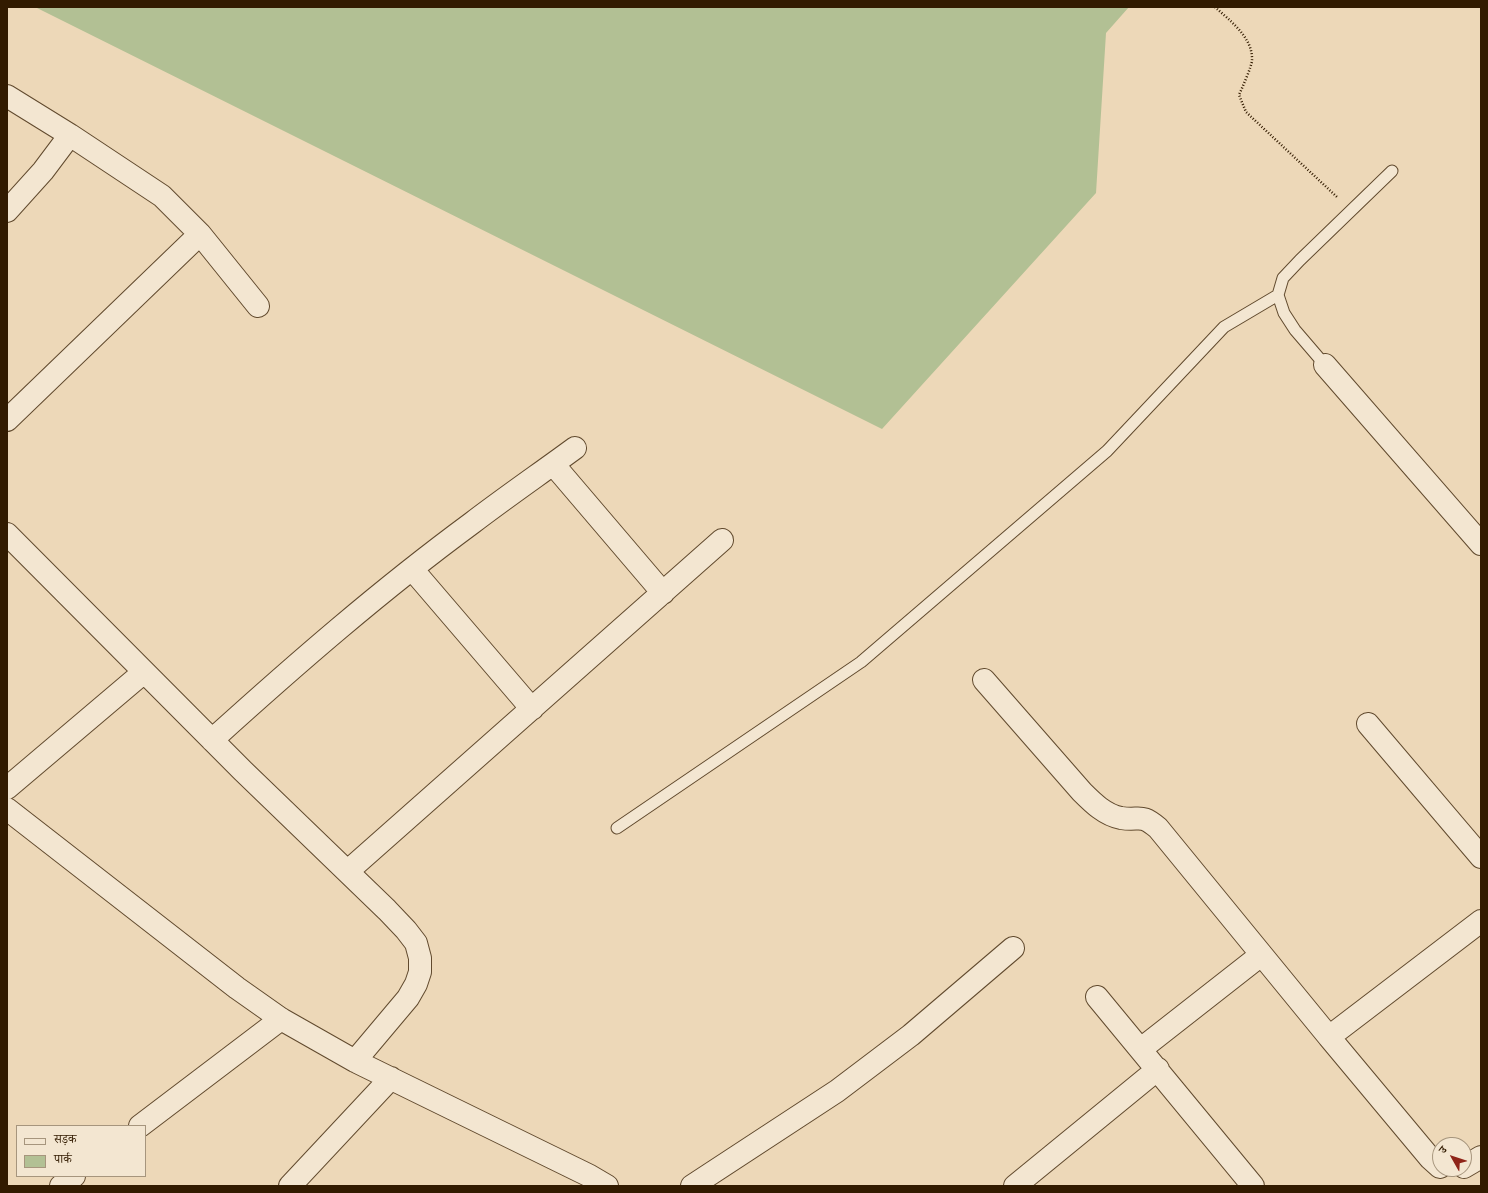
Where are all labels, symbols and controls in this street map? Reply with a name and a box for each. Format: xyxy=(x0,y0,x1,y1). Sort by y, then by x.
legend xyxy=(16,1125,146,1177)
text: सड़क xyxy=(54,1132,77,1147)
north arrow xyxy=(1432,1137,1472,1177)
text: उ xyxy=(1436,1143,1451,1157)
text: पार्क xyxy=(54,1152,72,1167)

